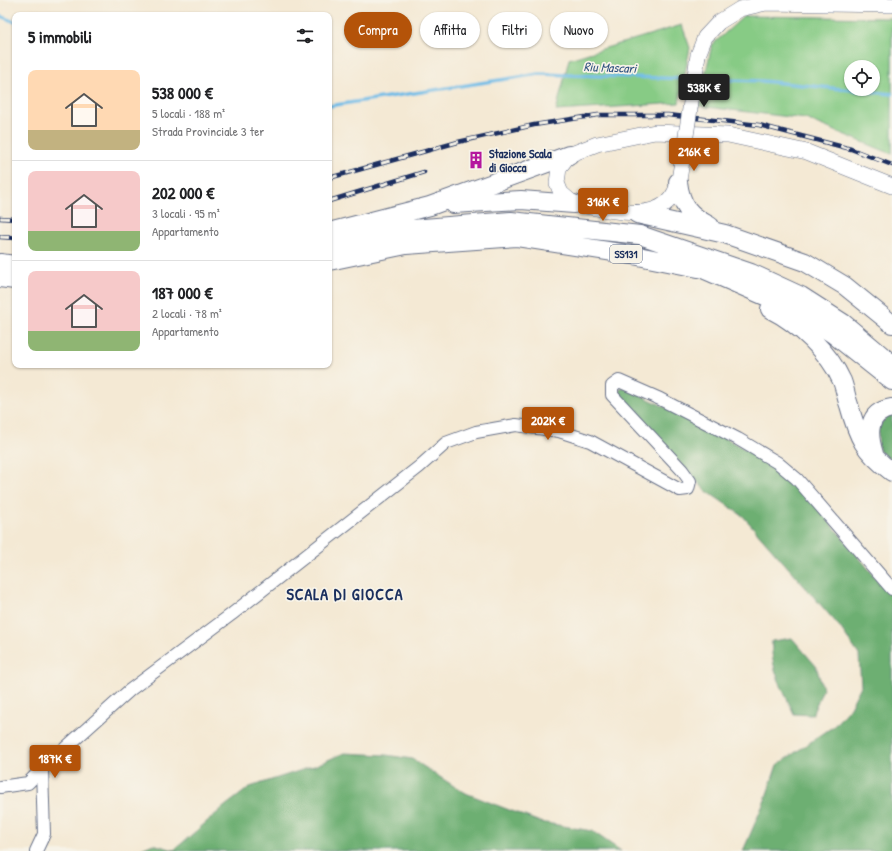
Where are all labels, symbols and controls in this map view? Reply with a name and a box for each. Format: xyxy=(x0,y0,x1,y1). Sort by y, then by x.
chip: Compra xyxy=(344,12,412,48)
chip: Affitta xyxy=(420,12,480,48)
chip: Filtri xyxy=(488,12,542,48)
chip: Nuovo xyxy=(550,12,608,48)
text: 5 immobili xyxy=(28,25,92,48)
icon: filters xyxy=(294,25,316,47)
water label: Riu Mascari xyxy=(583,57,638,77)
map controls xyxy=(844,60,880,96)
button: locate xyxy=(844,60,880,96)
pin: 538K € xyxy=(671,74,737,108)
text: 538K € xyxy=(688,78,721,96)
text: 538 000 € xyxy=(152,81,213,104)
icon: home xyxy=(60,86,108,134)
text: 5 locali · 188 m² xyxy=(152,104,225,122)
text: Strada Provinciale 3 ter xyxy=(152,122,264,140)
pin: 216K € xyxy=(661,138,727,172)
text: 216K € xyxy=(678,142,710,160)
place label: Stazione Scala di Giocca xyxy=(489,145,552,176)
building icon: Stazione Scala di Giocca xyxy=(466,150,486,170)
text: 202 000 € xyxy=(152,181,214,204)
icon: home xyxy=(60,187,108,235)
pin: 316K € xyxy=(570,188,636,222)
text: 316K € xyxy=(587,192,619,210)
text: 3 locali · 95 m² xyxy=(152,204,220,222)
text: Appartamento xyxy=(152,222,219,240)
road number: SS131 xyxy=(610,245,642,263)
text: 187 000 € xyxy=(152,281,213,304)
icon: home xyxy=(60,287,108,335)
text: 2 locali · 78 m² xyxy=(152,304,222,322)
text: Appartamento xyxy=(152,322,219,340)
pin: 202K € xyxy=(515,407,581,441)
text: 202K € xyxy=(531,411,565,429)
district label: SCALA DI GIOCCA xyxy=(286,583,404,605)
pin: 187K € xyxy=(22,745,88,779)
text: 187K € xyxy=(39,749,71,767)

